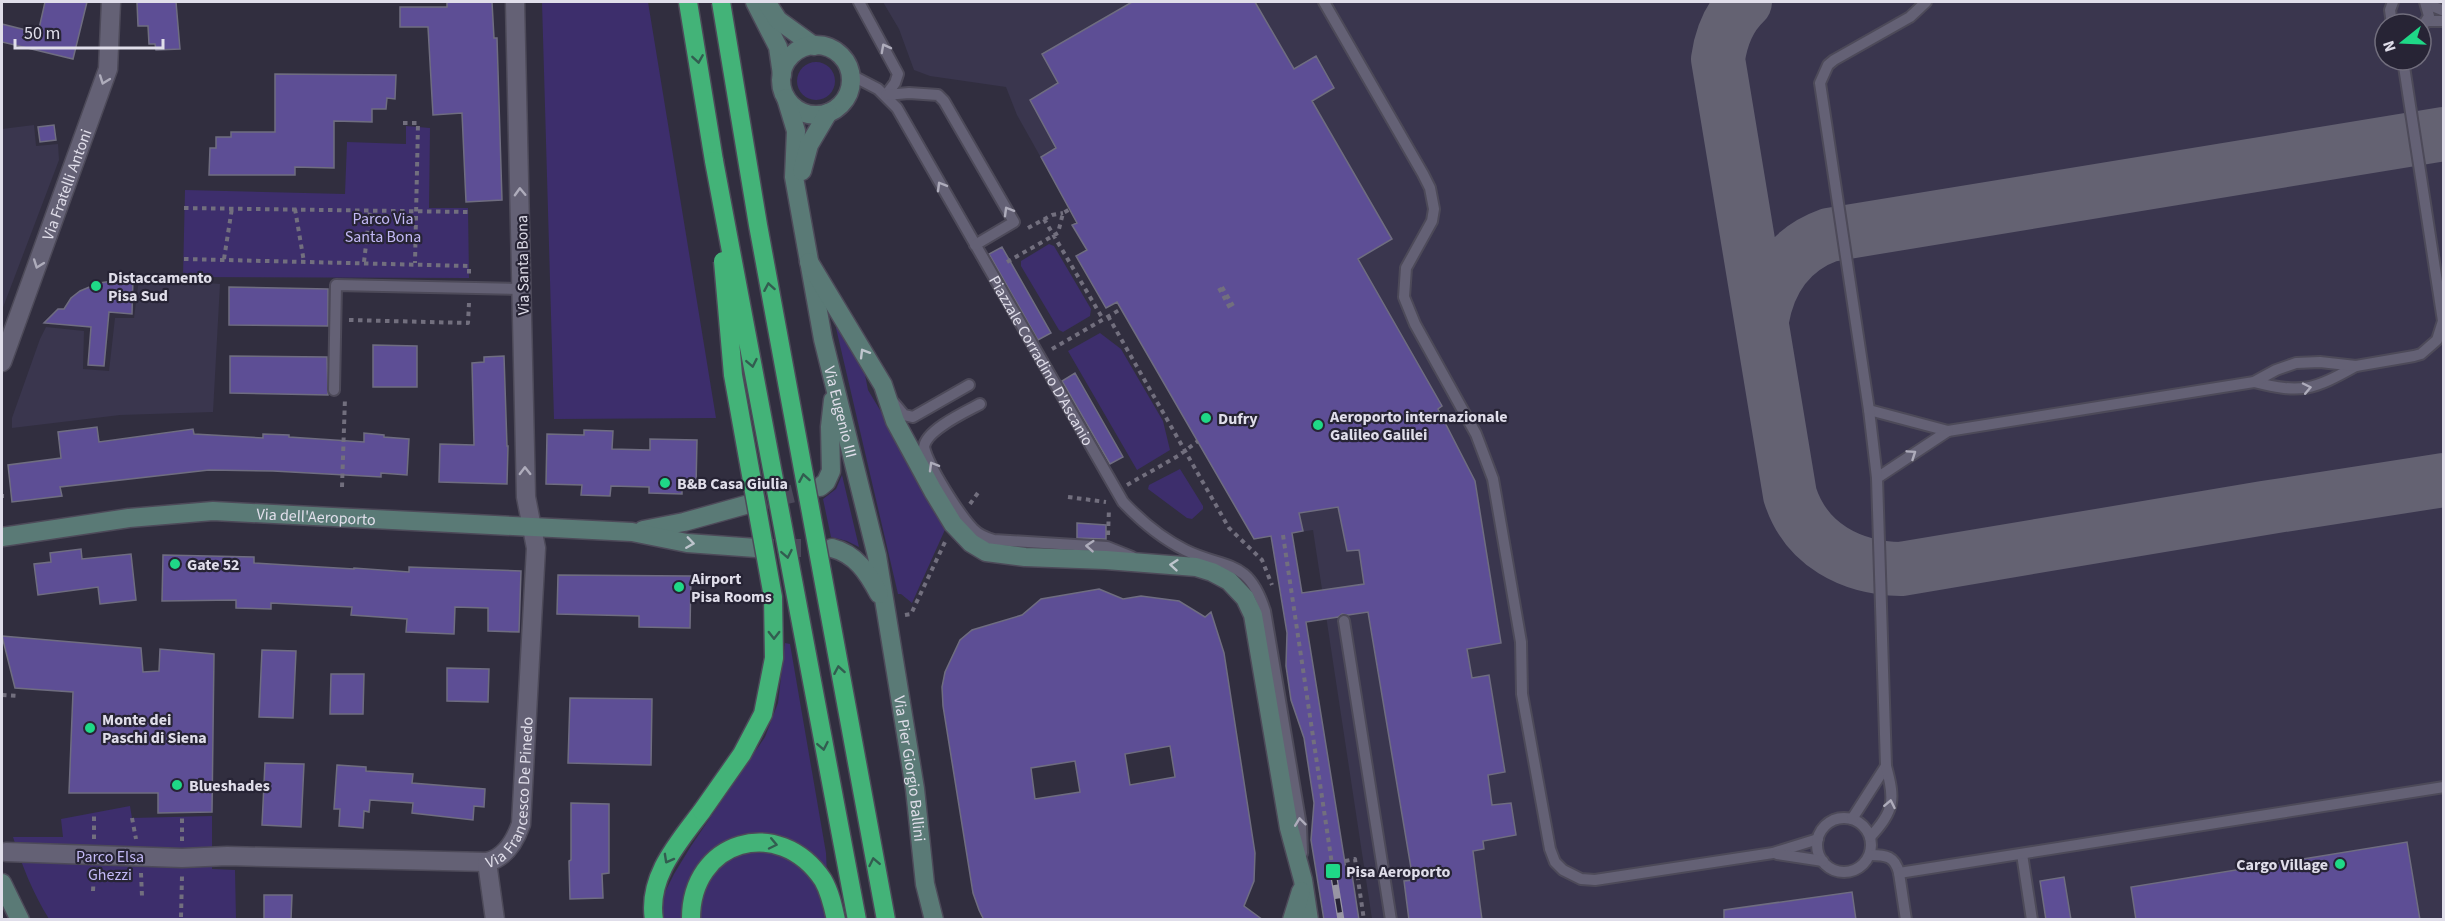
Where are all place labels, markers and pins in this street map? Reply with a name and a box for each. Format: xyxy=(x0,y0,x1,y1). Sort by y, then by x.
place label: Distaccamento Pisa Sud xyxy=(108,267,212,307)
marker: Distaccamento Pisa Sud xyxy=(89,279,103,293)
place label: Aeroporto internazionale Galileo Galilei xyxy=(1329,406,1508,446)
place label: Dufry xyxy=(1218,408,1258,430)
marker: Dufry xyxy=(1199,411,1213,425)
marker: Aeroporto internazionale Galileo Galilei xyxy=(1311,418,1325,432)
place label: B&B Casa Giulia xyxy=(677,473,788,495)
marker: B&B Casa Giulia xyxy=(658,476,672,490)
place label: Gate 52 xyxy=(187,554,240,576)
marker: Gate 52 xyxy=(168,557,182,571)
place label: Airport Pisa Rooms xyxy=(690,568,772,608)
marker: Airport Pisa Rooms xyxy=(672,580,686,594)
place label: Monte dei Paschi di Siena xyxy=(102,709,207,749)
marker: Monte dei Paschi di Siena xyxy=(83,721,97,735)
place label: Blueshades xyxy=(189,775,270,797)
marker: Blueshades xyxy=(170,778,184,792)
place label: Cargo Village xyxy=(2236,854,2328,876)
marker: Cargo Village xyxy=(2333,857,2347,871)
place label: Pisa Aeroporto xyxy=(1346,861,1450,883)
marker: Pisa Aeroporto xyxy=(1324,862,1342,880)

